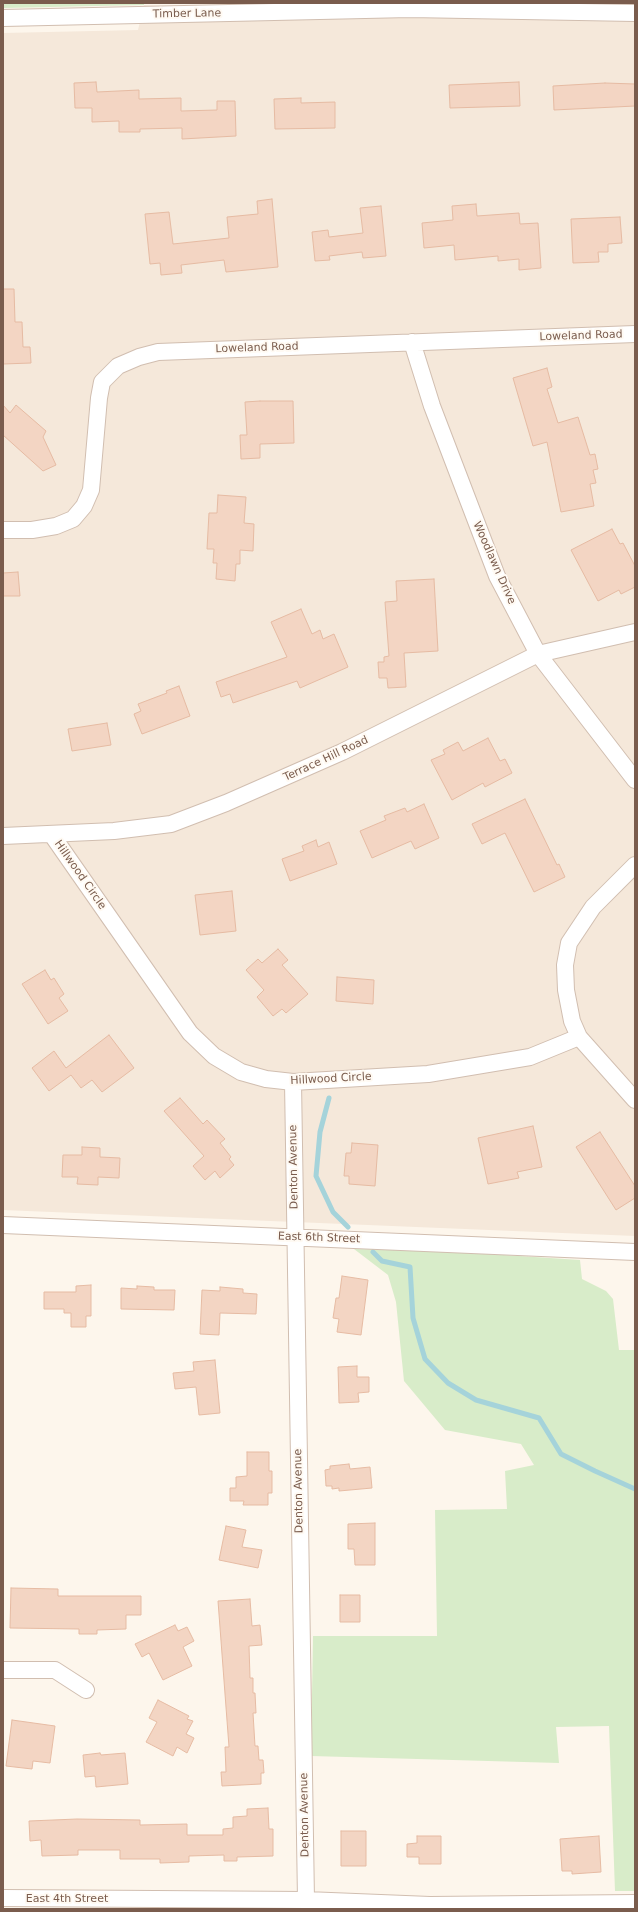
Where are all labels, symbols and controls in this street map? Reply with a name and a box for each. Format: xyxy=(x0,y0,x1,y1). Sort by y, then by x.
street label: Timber Lane xyxy=(153,7,221,21)
street label: Loweland Road xyxy=(539,328,623,344)
street label: Loweland Road xyxy=(215,340,299,356)
street label: Woodlawn Drive xyxy=(470,520,518,606)
street label: Terrace Hill Road xyxy=(281,734,371,784)
street label: Hillwood Circle xyxy=(51,838,109,912)
street label: Hillwood Circle xyxy=(290,1070,372,1088)
street label: Denton Avenue xyxy=(287,1125,301,1209)
street label: East 6th Street xyxy=(278,1230,360,1246)
street label: Denton Avenue xyxy=(292,1449,306,1533)
street label: Denton Avenue xyxy=(298,1773,312,1857)
street label: East 4th Street xyxy=(26,1892,108,1906)

